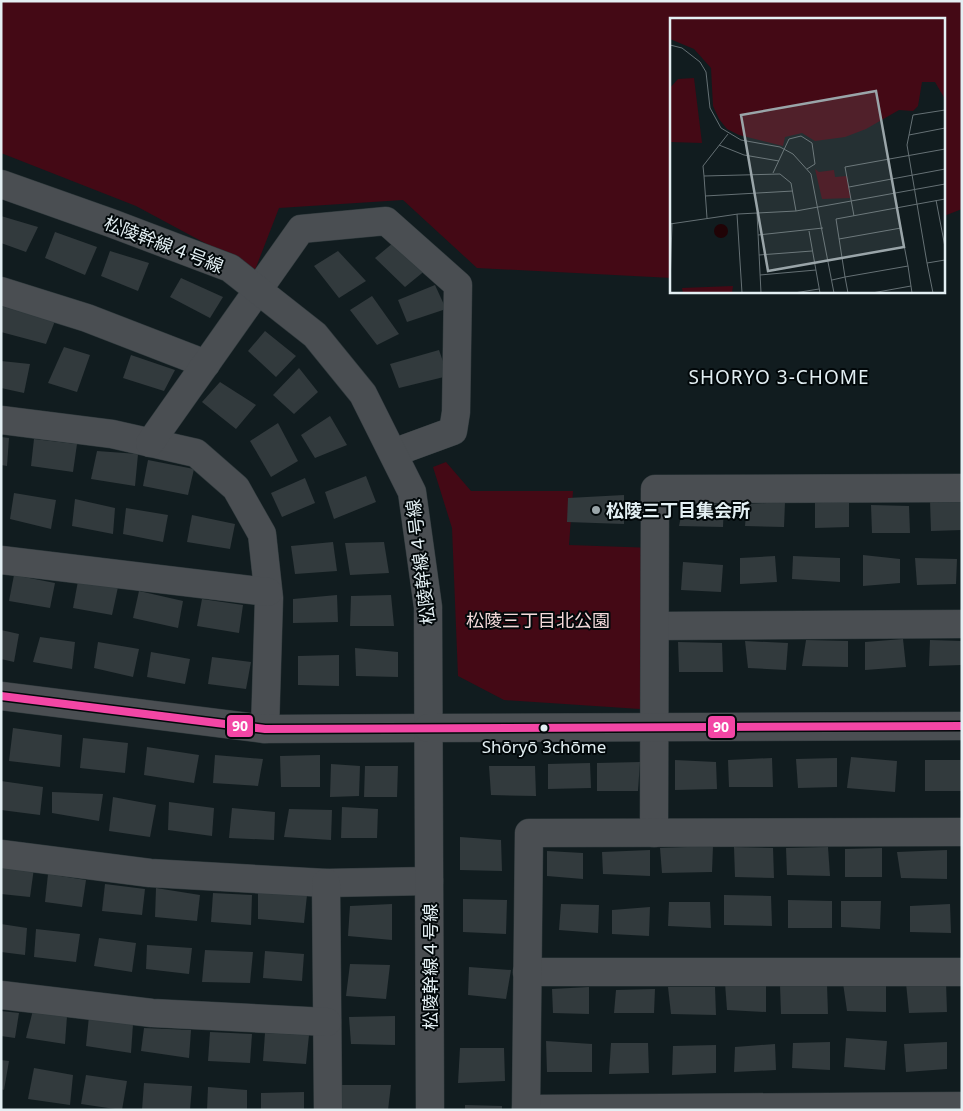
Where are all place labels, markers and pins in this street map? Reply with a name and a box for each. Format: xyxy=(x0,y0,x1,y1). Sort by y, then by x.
place label: 松陵三丁目集会所 xyxy=(606,498,750,522)
marker: 松陵三丁目集会所 xyxy=(590,504,602,516)
marker: Shōryō 3chōme xyxy=(539,723,549,733)
place label: Shōryō 3chōme xyxy=(482,735,606,758)

